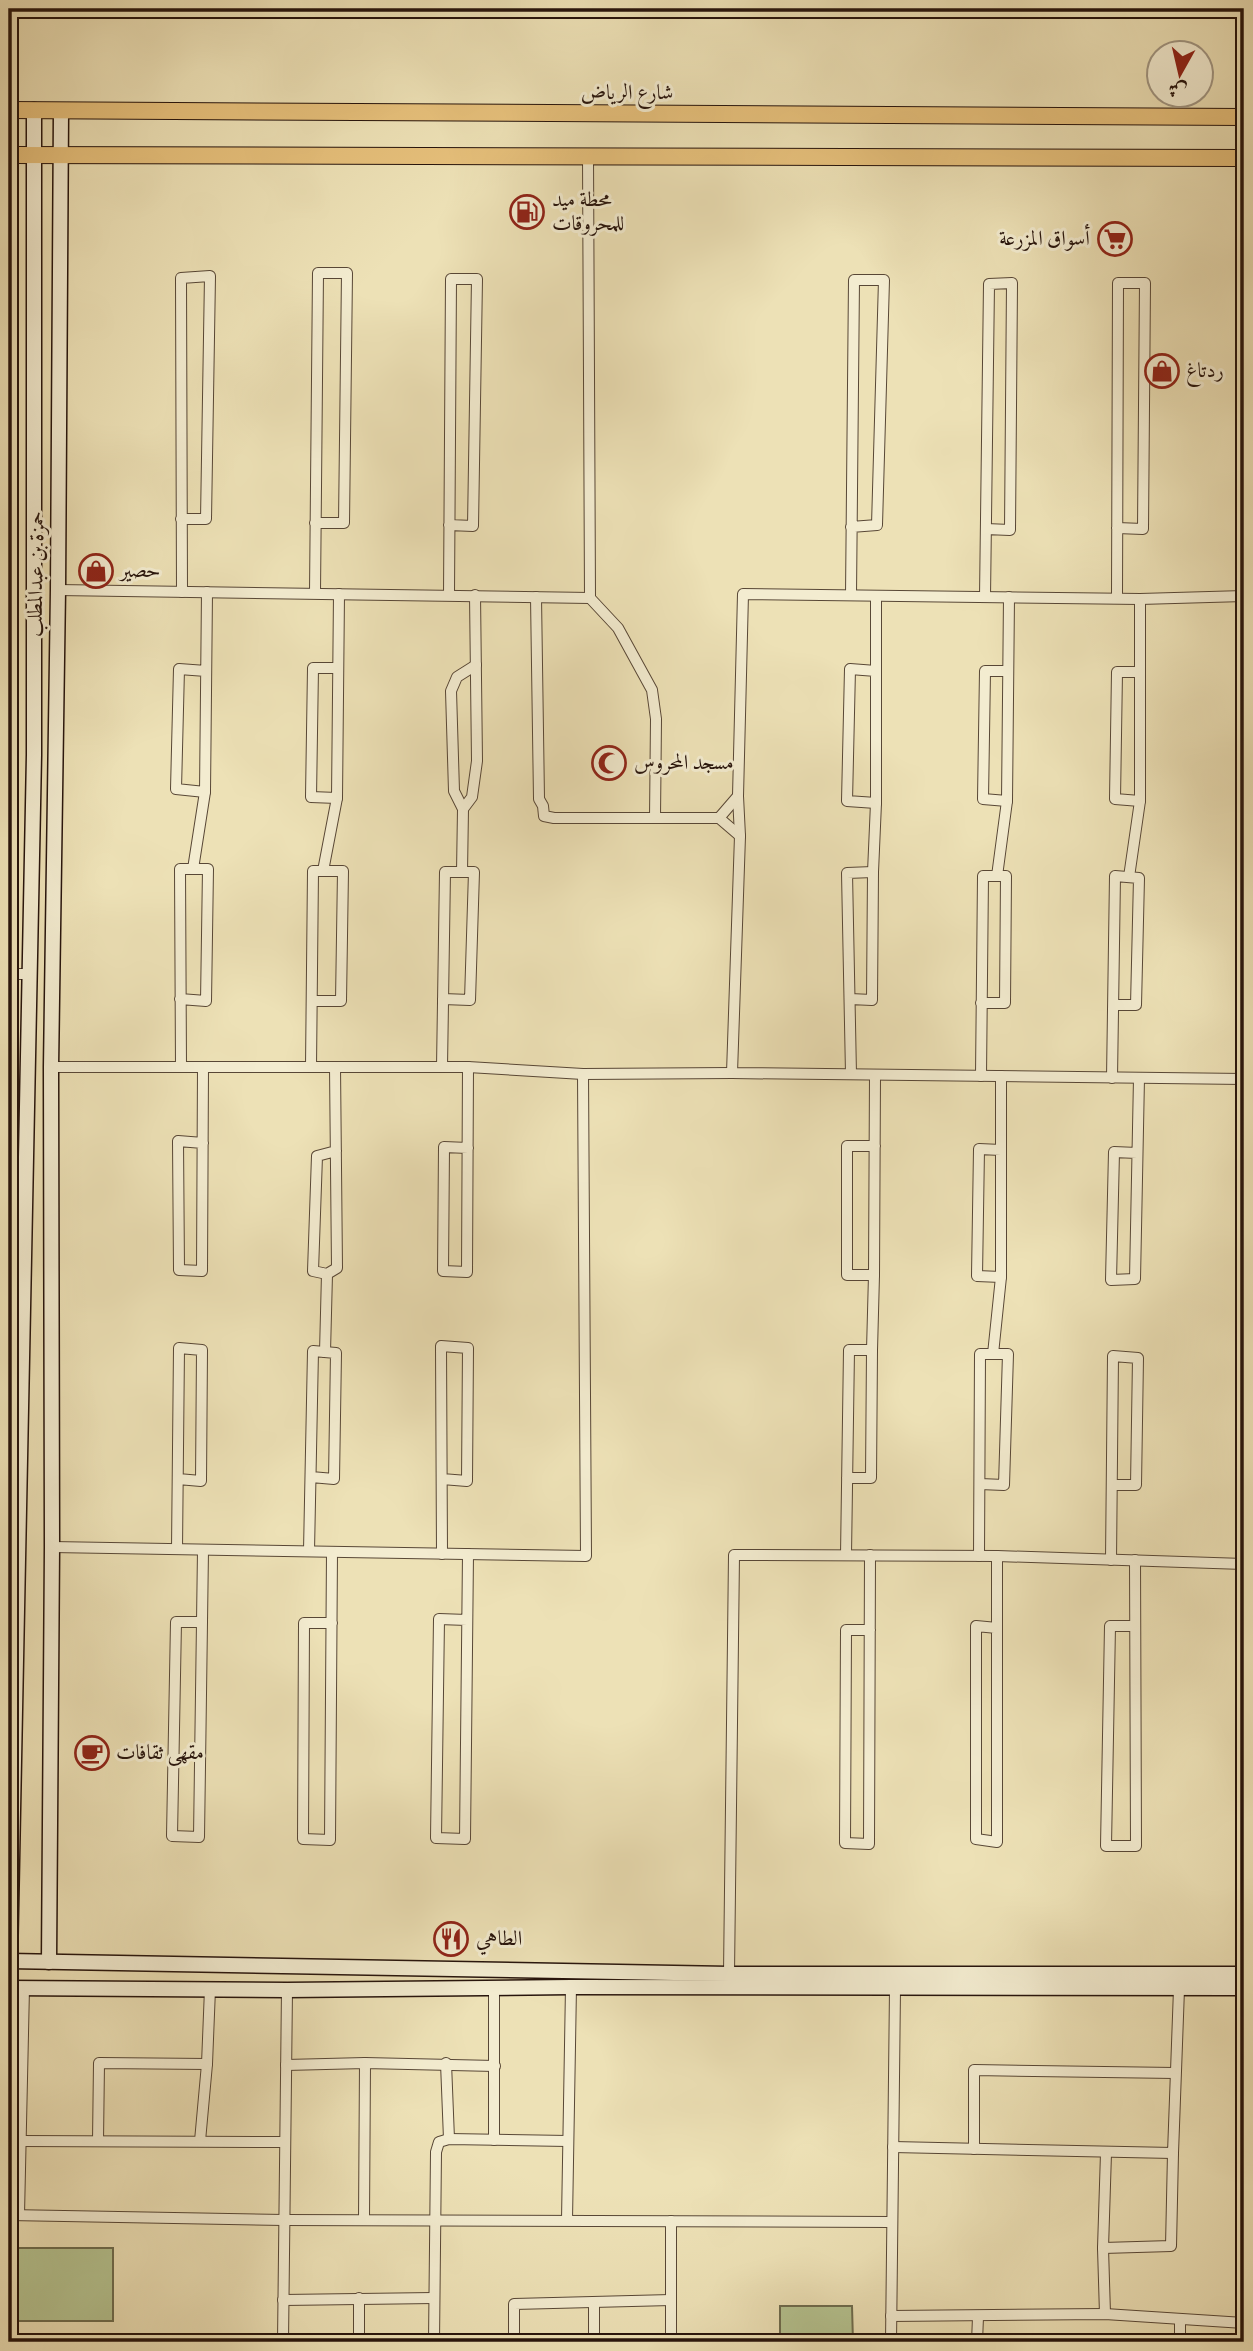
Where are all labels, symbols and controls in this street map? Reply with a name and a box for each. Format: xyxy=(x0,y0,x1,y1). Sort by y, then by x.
north arrow xyxy=(1144,38,1214,108)
text: ش xyxy=(1167,75,1189,103)
street label: شارع الرياض xyxy=(581,79,673,110)
place label: محطة ميد للمحروقات xyxy=(552,186,624,239)
fuel station icon: محطة ميد للمحروقات xyxy=(508,193,546,231)
supermarket icon: أسواق المزرعة xyxy=(1096,220,1134,258)
place label: أسواق المزرعة xyxy=(999,223,1090,254)
shop icon: ردتاغ xyxy=(1143,352,1181,390)
place label: ردتاغ xyxy=(1186,357,1224,388)
street label: حمزة بن عبدالمطلب xyxy=(21,511,53,637)
shop icon: حصير xyxy=(77,552,115,590)
place label: حصير xyxy=(118,557,160,586)
mosque icon: مسجد المحروس xyxy=(590,744,628,782)
place label: مسجد المحروس xyxy=(634,749,734,778)
cafe icon: مقهى ثقافات xyxy=(73,1734,111,1772)
place label: مقهى ثقافات xyxy=(116,1739,204,1768)
restaurant icon: الطاهي xyxy=(432,1920,470,1958)
place label: الطاهي xyxy=(476,1925,522,1955)

